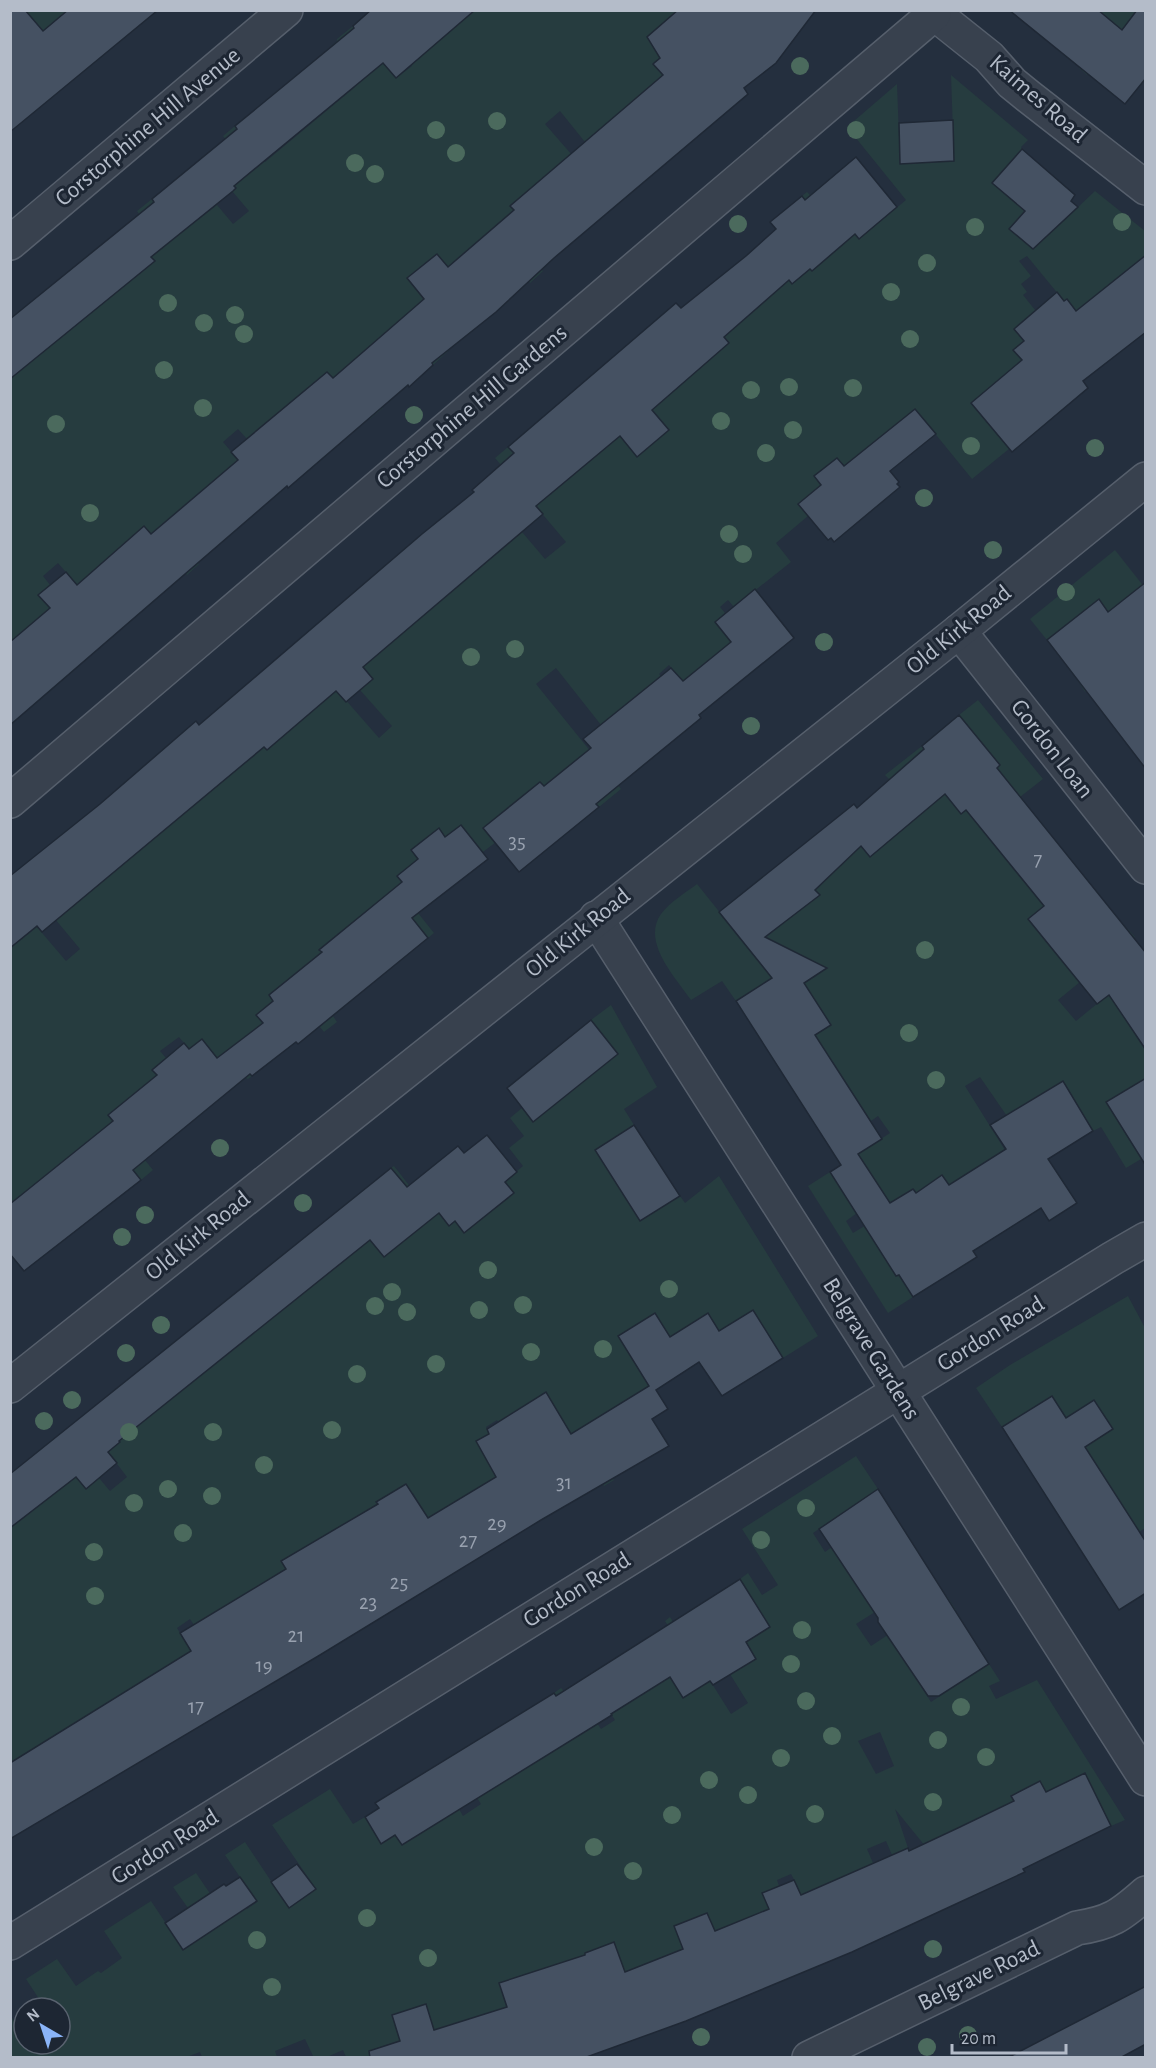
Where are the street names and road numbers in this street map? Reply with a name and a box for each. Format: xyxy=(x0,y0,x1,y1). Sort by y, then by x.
street label: Corstorphine Hill Avenue xyxy=(51,43,245,211)
street label: Kaimes Road xyxy=(985,50,1091,148)
street label: Corstorphine Hill Gardens xyxy=(372,321,572,493)
street label: Old Kirk Road xyxy=(902,581,1016,679)
street label: Gordon Loan xyxy=(1006,695,1098,803)
street label: Old Kirk Road xyxy=(521,884,635,982)
street label: Old Kirk Road xyxy=(141,1187,255,1285)
street label: Belgrave Gardens xyxy=(818,1274,924,1424)
street label: Gordon Road xyxy=(933,1292,1049,1376)
street label: Gordon Road xyxy=(519,1548,635,1632)
street label: Gordon Road xyxy=(107,1805,223,1889)
street label: Belgrave Road xyxy=(914,1936,1044,2016)

